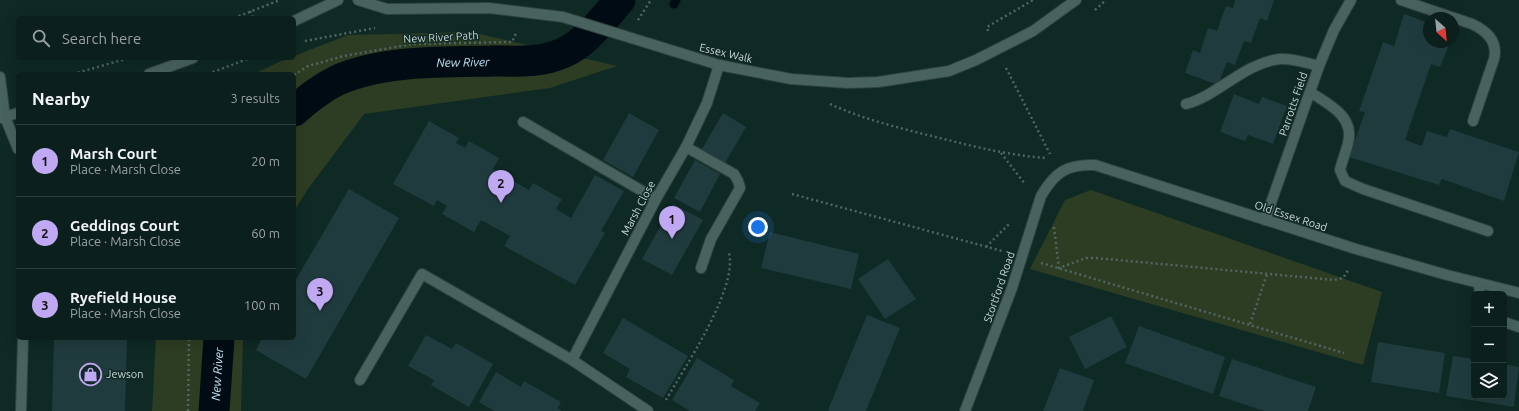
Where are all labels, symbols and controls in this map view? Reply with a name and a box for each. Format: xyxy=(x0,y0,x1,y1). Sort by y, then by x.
north arrow xyxy=(1423,12,1459,48)
search box xyxy=(16,16,296,60)
icon: search xyxy=(30,27,52,49)
street label: New River Path xyxy=(403,29,479,45)
text: Search here xyxy=(62,30,141,47)
street label: Essex Walk xyxy=(698,41,754,65)
water label: New River xyxy=(436,55,490,69)
street label: Parrotts Field xyxy=(1276,71,1310,137)
text: Nearby xyxy=(32,89,90,108)
text: 3 results xyxy=(230,91,280,105)
text: Marsh Court xyxy=(70,145,157,162)
text: 1 xyxy=(41,154,49,168)
text: 20 m xyxy=(251,154,280,168)
text: Place · Marsh Close xyxy=(70,162,181,176)
pin: 2 xyxy=(488,170,514,203)
street label: Marsh Close xyxy=(619,179,657,237)
street label: Old Essex Road xyxy=(1253,199,1329,233)
pin: 1 xyxy=(659,206,685,239)
text: Geddings Court xyxy=(70,217,179,234)
your location xyxy=(748,217,768,237)
text: 2 xyxy=(41,226,49,240)
text: 60 m xyxy=(251,226,280,240)
text: Place · Marsh Close xyxy=(70,234,181,248)
street label: Stortford Road xyxy=(981,250,1017,324)
pin: 3 xyxy=(307,278,333,311)
text: Ryefield House xyxy=(70,289,177,306)
map controls xyxy=(1471,291,1507,399)
button: + xyxy=(1471,291,1507,327)
text: 3 xyxy=(41,298,49,312)
text: 100 m xyxy=(244,298,280,312)
text: Place · Marsh Close xyxy=(70,306,181,320)
button: − xyxy=(1471,327,1507,363)
water label: New River xyxy=(208,347,225,401)
shop icon: Jewson xyxy=(77,361,103,387)
button: layers xyxy=(1471,363,1507,399)
place label: Jewson xyxy=(106,368,144,380)

